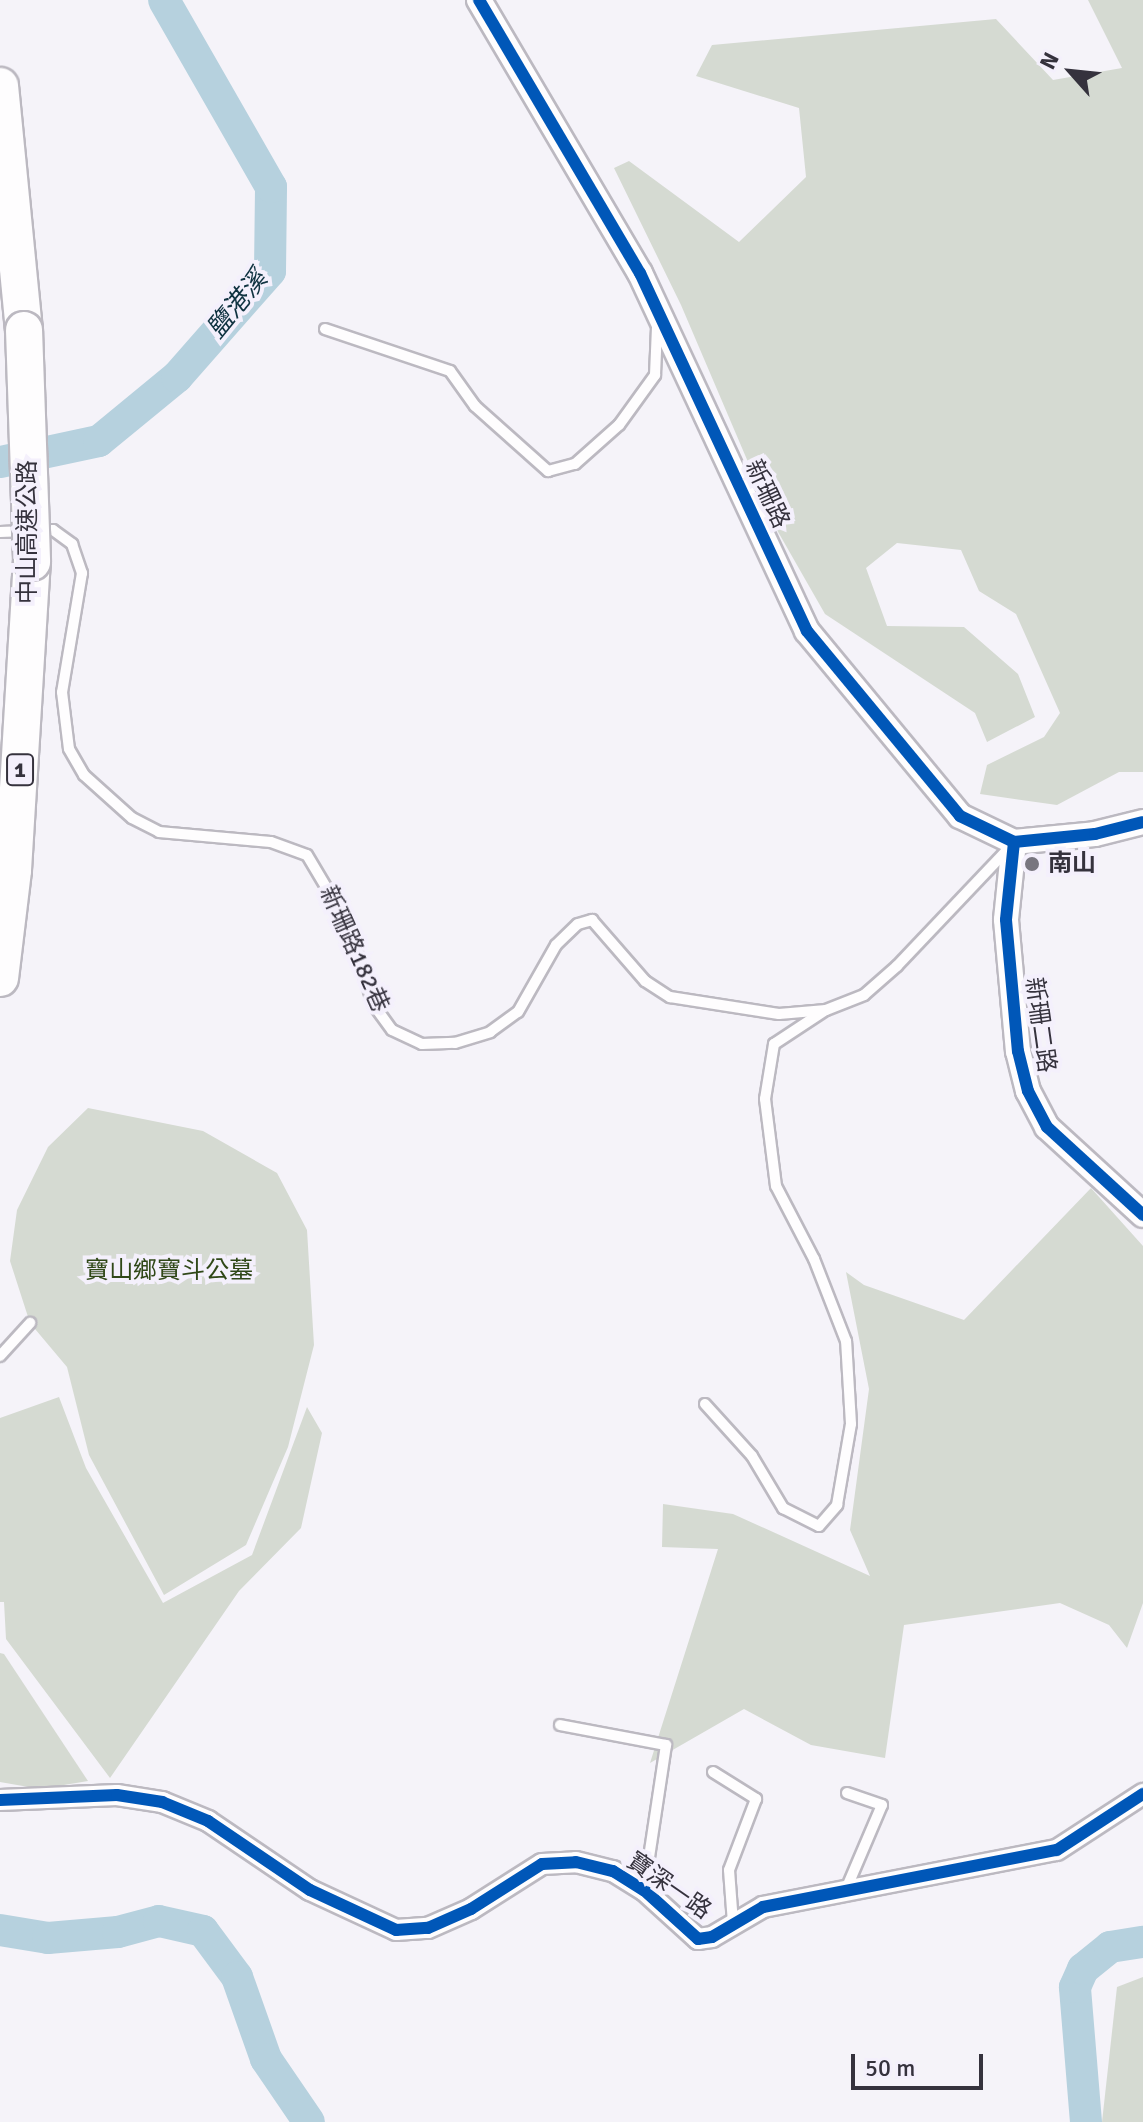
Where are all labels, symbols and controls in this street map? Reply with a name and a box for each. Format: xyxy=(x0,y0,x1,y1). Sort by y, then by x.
north arrow xyxy=(1031,32,1111,112)
text: N xyxy=(1034,48,1065,74)
water label: 鹽港溪 xyxy=(201,265,275,345)
street label: 新珊路 xyxy=(739,455,795,533)
street label: 中山高速公路 xyxy=(14,460,42,604)
road number: 1 xyxy=(6,752,34,788)
place label: 南山 xyxy=(1048,850,1096,878)
marker: 南山 xyxy=(1023,855,1041,873)
street label: 新珊路182巷 xyxy=(313,882,395,1016)
street label: 新珊二路 xyxy=(1019,975,1061,1075)
park label: 寶山鄉寶斗公墓 xyxy=(85,1257,253,1285)
street label: 寶深一路 xyxy=(621,1847,717,1925)
scale bar xyxy=(855,2038,987,2088)
text: 50 m xyxy=(865,2053,915,2083)

